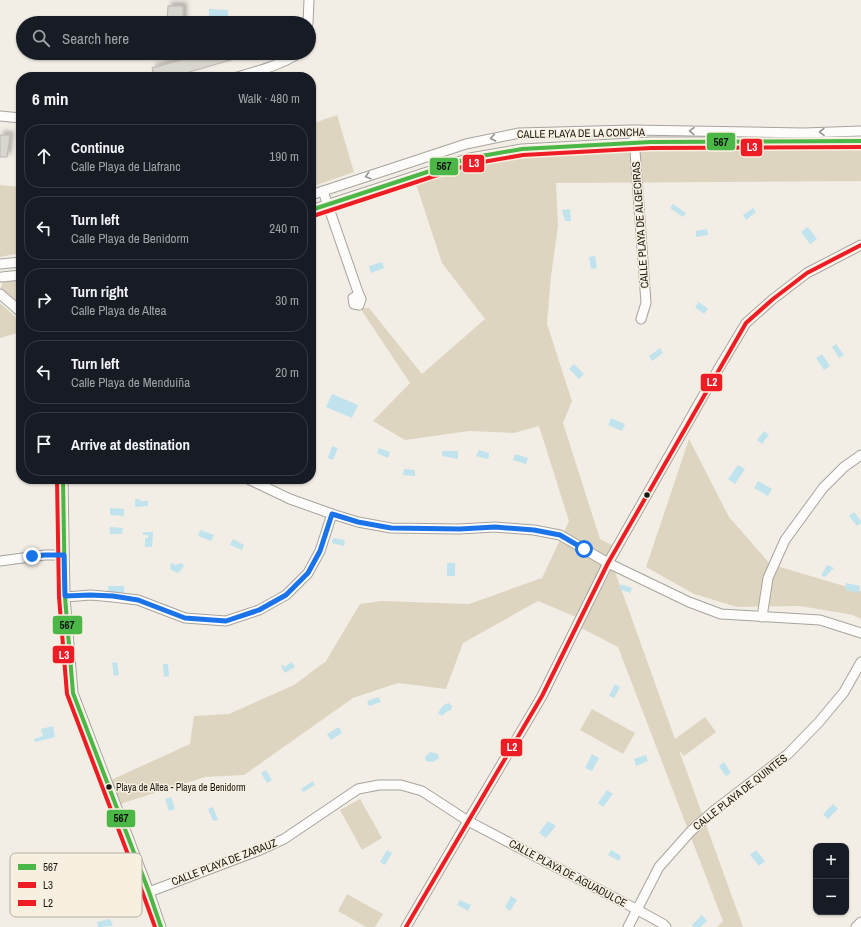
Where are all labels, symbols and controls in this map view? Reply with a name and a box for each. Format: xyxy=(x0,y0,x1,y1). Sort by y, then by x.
search box xyxy=(16,16,316,60)
icon: search xyxy=(30,27,52,49)
text: Search here xyxy=(62,28,129,49)
text: 6 min xyxy=(32,87,68,110)
text: Walk · 480 m xyxy=(238,90,300,107)
street label: CALLE PLAYA DE LA CONCHA xyxy=(517,125,646,141)
one-way arrow xyxy=(689,127,695,136)
one-way arrow xyxy=(819,128,825,137)
line badge: 567 xyxy=(706,132,736,151)
one-way arrow xyxy=(489,134,496,142)
text: 567 xyxy=(713,135,729,149)
text: Continue xyxy=(71,137,124,158)
line badge: L3 xyxy=(740,138,763,157)
text: L3 xyxy=(747,140,757,154)
icon: ahead xyxy=(33,145,55,167)
text: 190 m xyxy=(269,148,299,165)
line badge: L3 xyxy=(462,154,485,173)
text: L3 xyxy=(469,156,479,170)
line badge: 567 xyxy=(429,157,459,176)
text: Calle Playa de Llafranc xyxy=(71,158,181,175)
text: 567 xyxy=(436,159,452,173)
street label: CALLE PLAYA DE ALGECIRAS xyxy=(629,161,651,289)
one-way arrow xyxy=(365,171,372,180)
text: Turn left xyxy=(71,209,119,230)
icon: left xyxy=(33,217,55,239)
text: 240 m xyxy=(269,220,299,237)
text: Calle Playa de Benidorm xyxy=(71,230,189,247)
text: Turn right xyxy=(71,281,128,302)
icon: right xyxy=(33,289,55,311)
text: 30 m xyxy=(275,292,299,309)
text: Calle Playa de Altea xyxy=(71,302,166,319)
text: Turn left xyxy=(71,353,119,374)
icon: left xyxy=(33,361,55,383)
text: 20 m xyxy=(275,364,299,381)
line badge: L2 xyxy=(700,373,723,392)
text: Calle Playa de Menduiña xyxy=(71,374,190,391)
text: L2 xyxy=(707,375,717,389)
icon: arrive xyxy=(33,433,55,455)
text: Arrive at destination xyxy=(71,434,190,455)
unlabelled marker xyxy=(642,490,652,500)
route start xyxy=(575,540,593,558)
route end xyxy=(23,547,41,565)
line badge: 567 xyxy=(52,615,83,635)
text: 567 xyxy=(59,618,75,632)
line badge: L3 xyxy=(52,645,75,664)
text: L3 xyxy=(59,648,69,662)
line badge: L2 xyxy=(500,738,523,757)
text: L2 xyxy=(507,740,517,754)
street label: CALLE PLAYA DE QUINTES xyxy=(690,751,790,833)
place label: Playa de Altea - Playa de Benidorm xyxy=(116,781,246,794)
marker: Playa de Altea - Playa de Benidorm xyxy=(104,782,114,792)
line badge: 567 xyxy=(106,809,136,828)
text: 567 xyxy=(113,811,129,825)
street label: CALLE PLAYA DE ZARAUZ xyxy=(169,835,279,889)
street label: CALLE PLAYA DE AGUADULCE xyxy=(507,836,629,910)
map controls xyxy=(813,843,849,915)
button: + xyxy=(813,843,849,879)
legend xyxy=(10,853,142,917)
text: 567 xyxy=(43,860,58,874)
text: L3 xyxy=(43,878,53,892)
button: − xyxy=(813,879,849,915)
text: L2 xyxy=(43,896,53,910)

